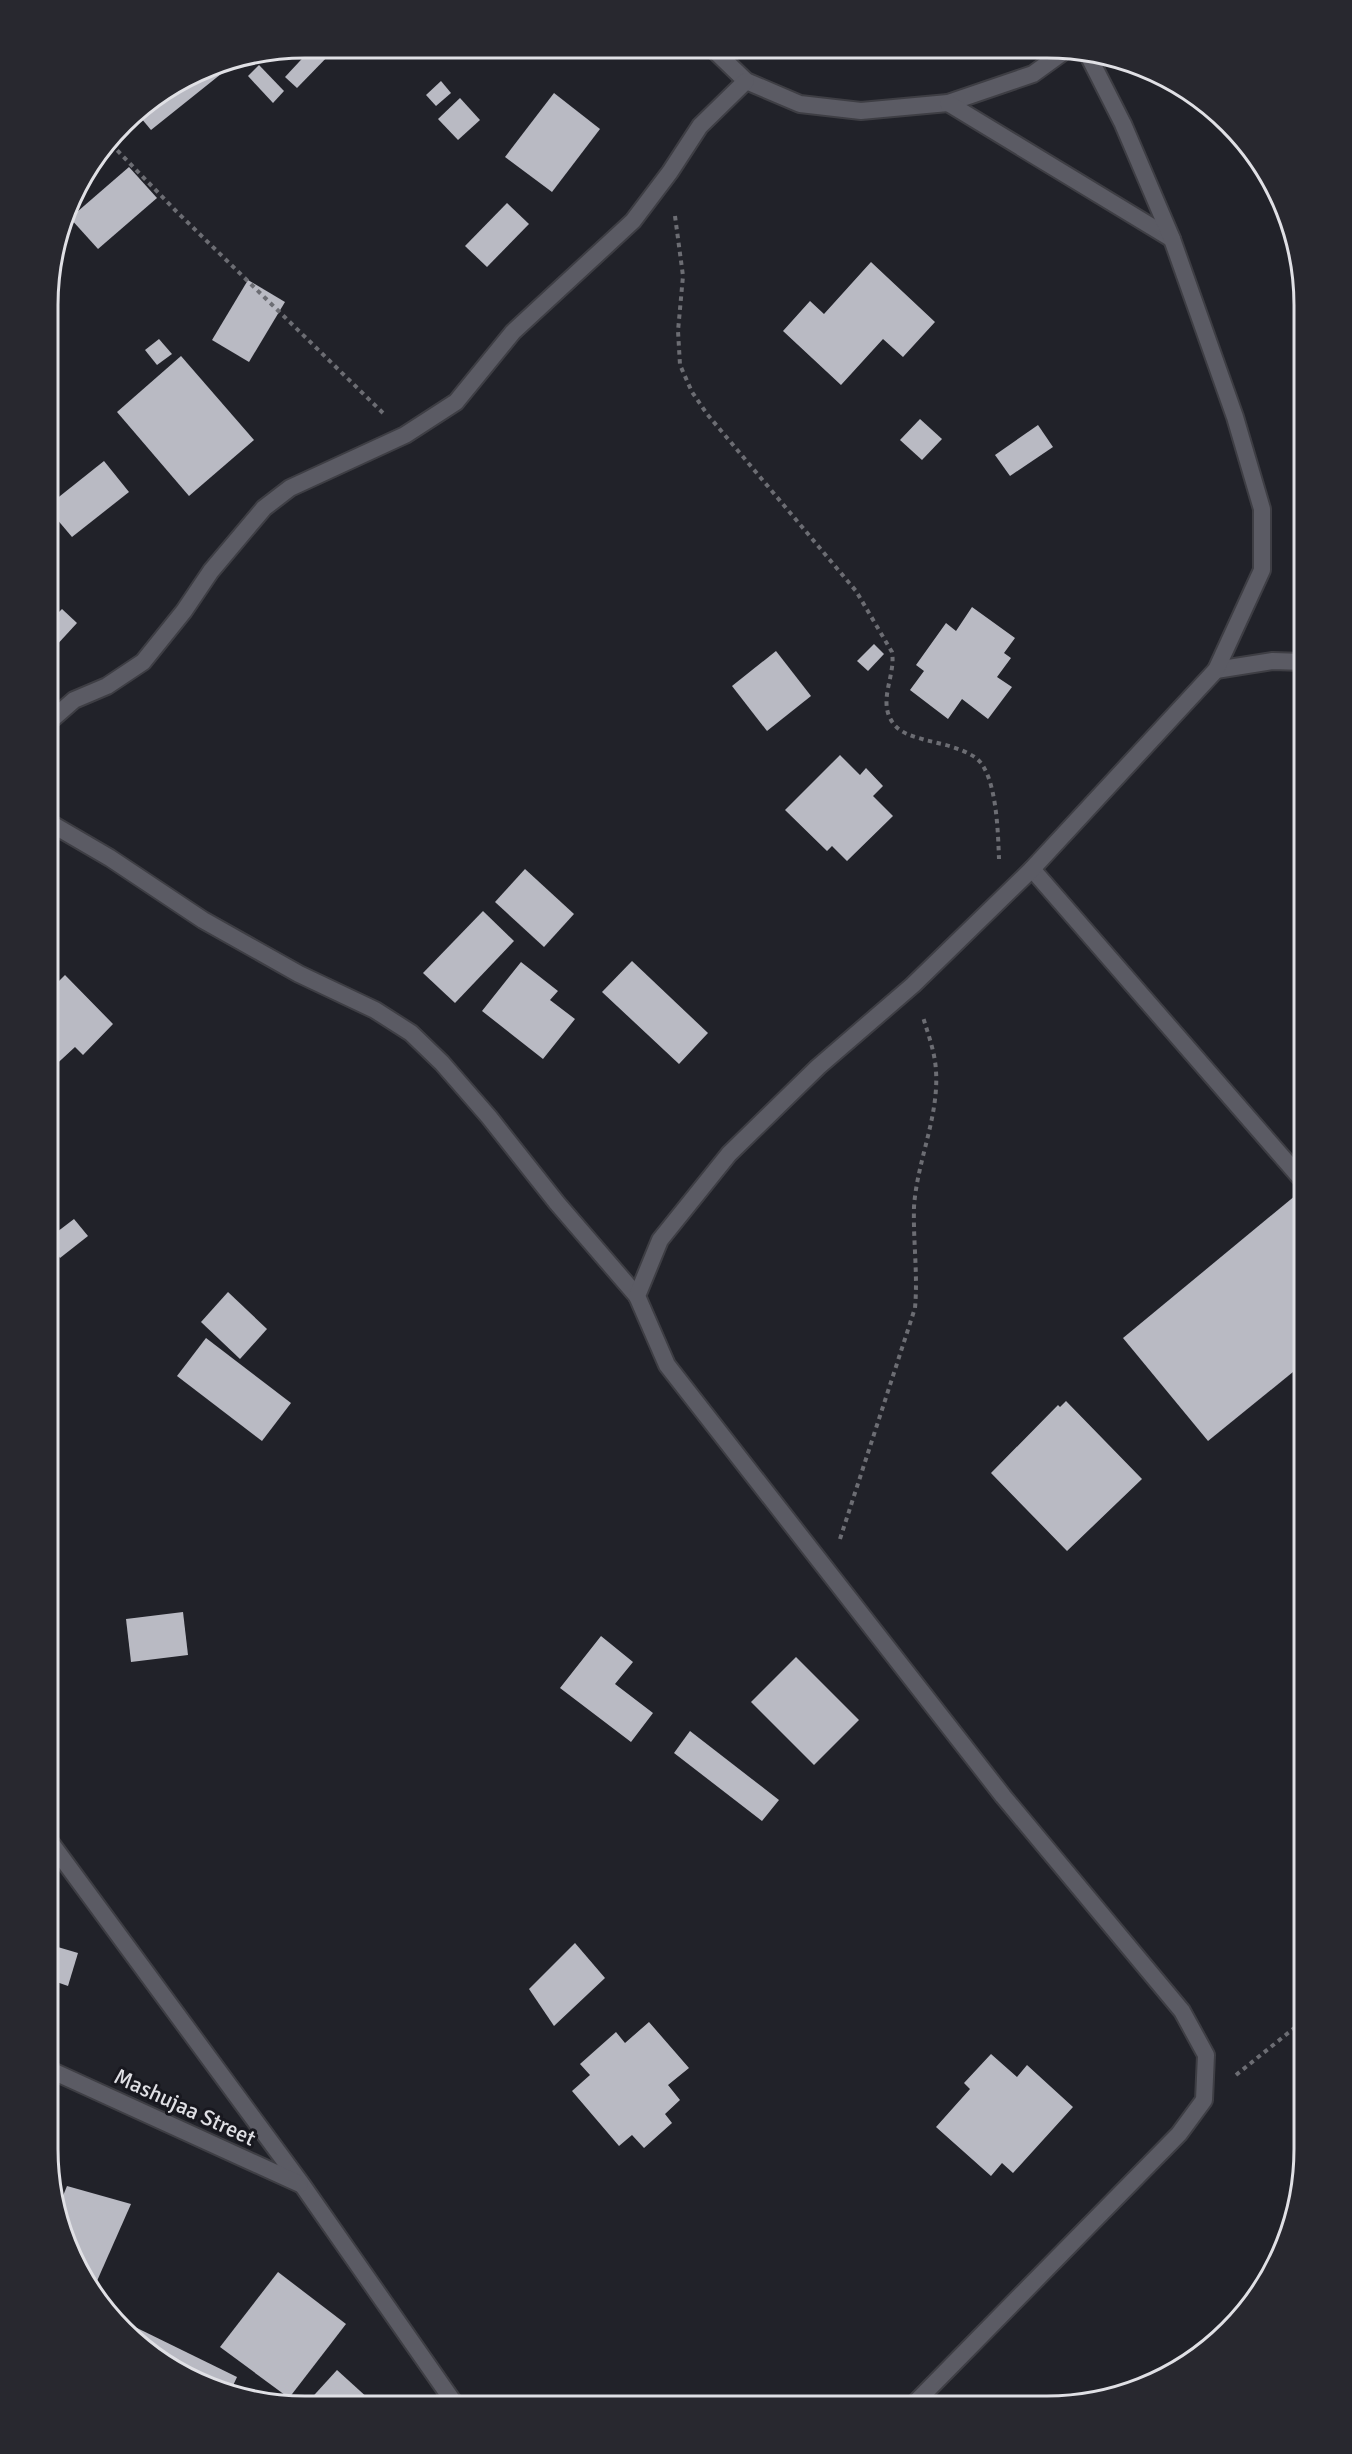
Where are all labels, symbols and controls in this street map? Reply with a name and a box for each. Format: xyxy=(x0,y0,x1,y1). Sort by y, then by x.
street label: Mashujaa Street xyxy=(110,2062,260,2152)

